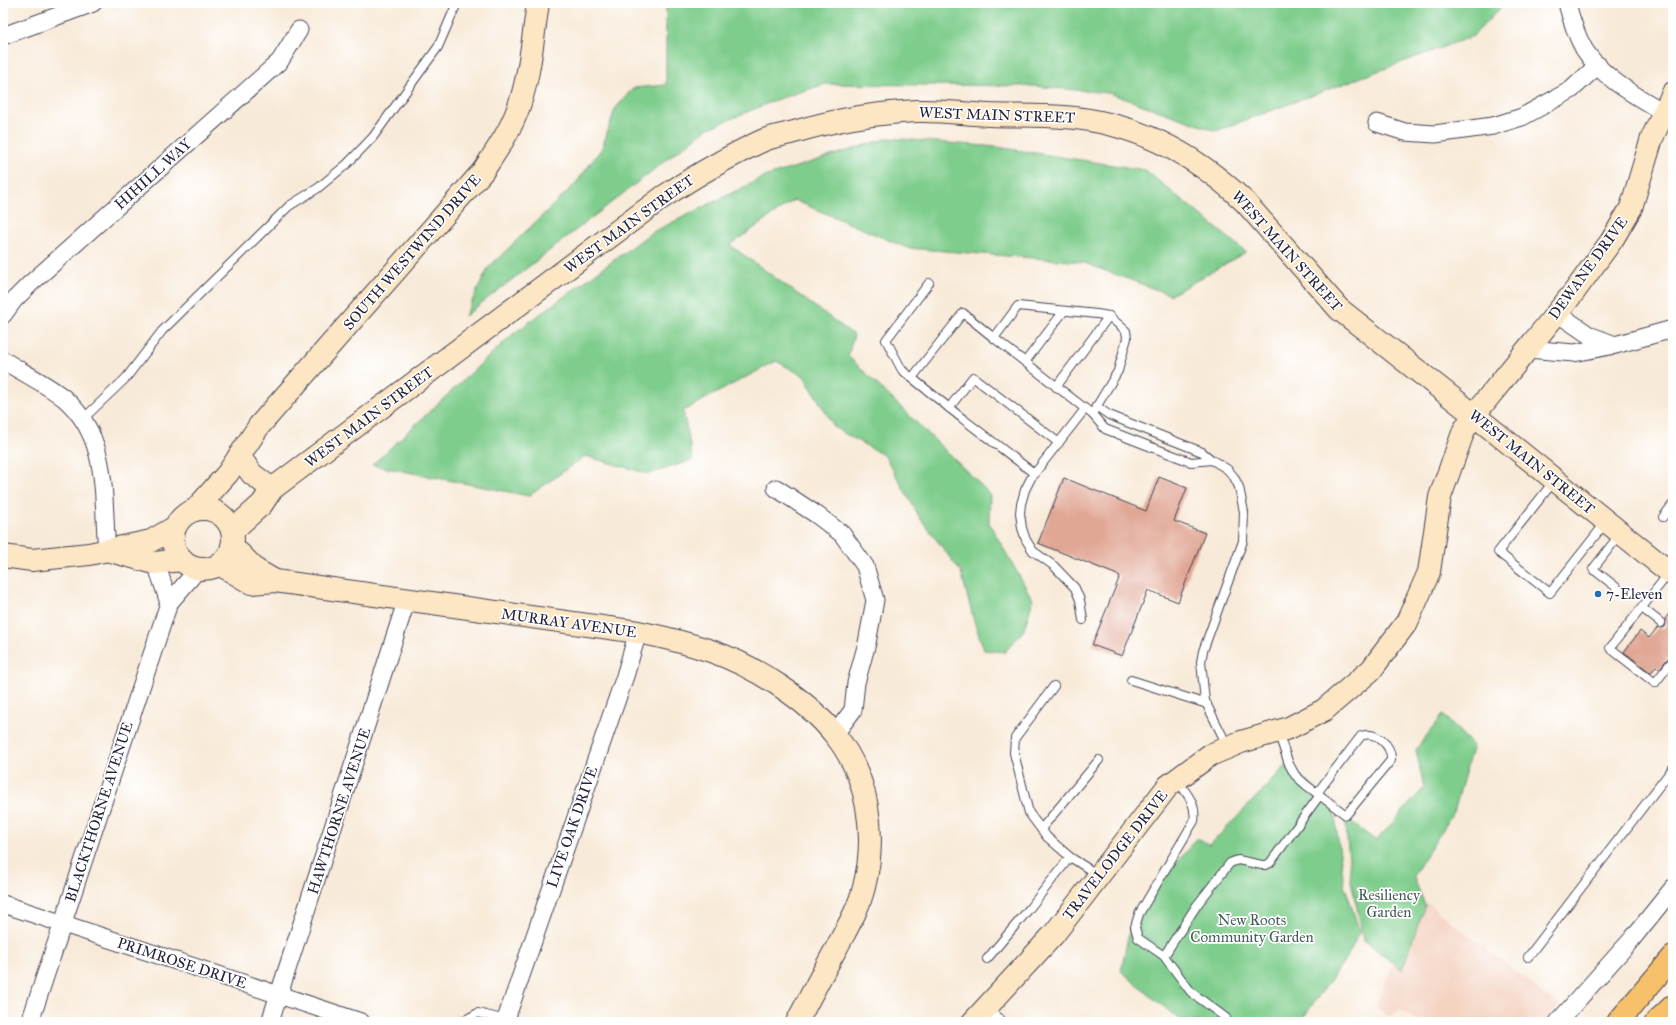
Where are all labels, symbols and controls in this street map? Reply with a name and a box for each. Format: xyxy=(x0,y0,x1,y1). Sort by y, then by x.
street label: WEST MAIN STREET xyxy=(919,103,1075,127)
street label: HIHILL WAY xyxy=(111,135,195,213)
street label: SOUTH WESTWIND DRIVE xyxy=(339,170,485,334)
street label: WEST MAIN STREET xyxy=(560,171,698,277)
street label: WEST MAIN STREET xyxy=(1228,187,1346,315)
street label: DEWANE DRIVE xyxy=(1545,213,1631,323)
street label: WEST MAIN STREET xyxy=(301,363,437,471)
street label: WEST MAIN STREET xyxy=(1466,406,1598,518)
place label: 7-Eleven xyxy=(1606,585,1662,603)
marker: 7-Eleven xyxy=(1593,589,1603,599)
street label: MURRAY AVENUE xyxy=(500,605,638,641)
street label: BLACKTHORNE AVENUE xyxy=(61,719,137,905)
street label: HAWTHORNE AVENUE xyxy=(304,725,374,896)
street label: LIVE OAK DRIVE xyxy=(543,764,601,890)
street label: TRAVELODGE DRIVE xyxy=(1059,786,1171,924)
park label: Resiliency Garden xyxy=(1358,886,1421,921)
park label: New Roots Community Garden xyxy=(1190,911,1314,946)
street label: PRIMROSE DRIVE xyxy=(115,934,249,993)

